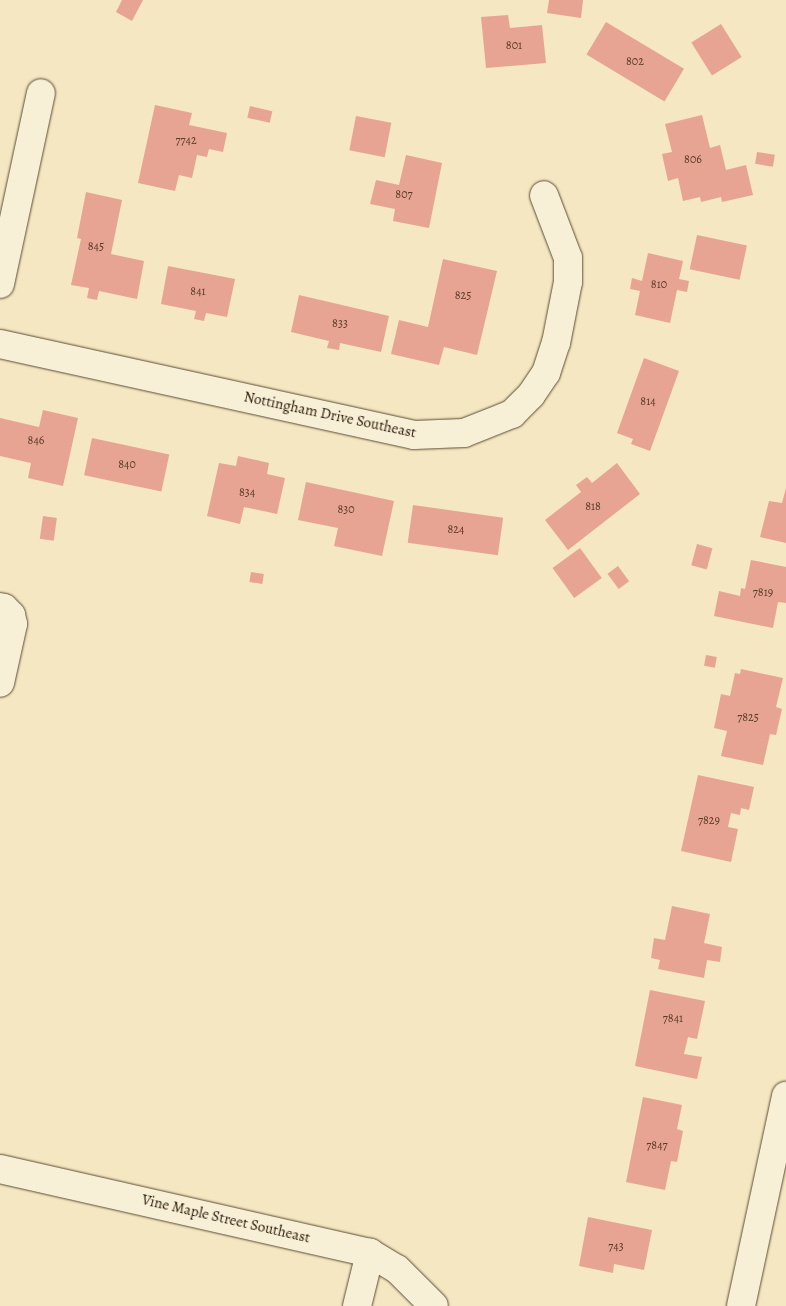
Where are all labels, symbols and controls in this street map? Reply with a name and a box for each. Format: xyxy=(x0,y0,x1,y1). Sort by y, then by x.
house number: 801 xyxy=(506,39,522,53)
house number: 802 xyxy=(626,55,644,69)
house number: 7742 xyxy=(175,134,197,148)
house number: 806 xyxy=(684,153,702,167)
house number: 807 xyxy=(395,188,413,202)
house number: 845 xyxy=(88,240,104,254)
house number: 810 xyxy=(651,278,667,292)
house number: 841 xyxy=(190,285,206,299)
house number: 825 xyxy=(455,289,471,303)
house number: 833 xyxy=(332,317,348,331)
street label: Nottingham Drive Southeast xyxy=(242,388,418,442)
house number: 814 xyxy=(640,395,656,409)
house number: 846 xyxy=(28,434,44,448)
house number: 840 xyxy=(118,458,136,472)
house number: 834 xyxy=(239,486,255,500)
house number: 818 xyxy=(585,500,601,514)
house number: 830 xyxy=(337,503,355,517)
house number: 824 xyxy=(448,523,464,537)
house number: 7819 xyxy=(753,586,773,600)
house number: 7825 xyxy=(737,711,759,725)
house number: 7829 xyxy=(698,814,720,828)
house number: 7841 xyxy=(663,1012,683,1026)
house number: 7847 xyxy=(646,1139,668,1153)
street label: Vine Maple Street Southeast xyxy=(140,1191,312,1247)
house number: 743 xyxy=(608,1240,624,1254)

